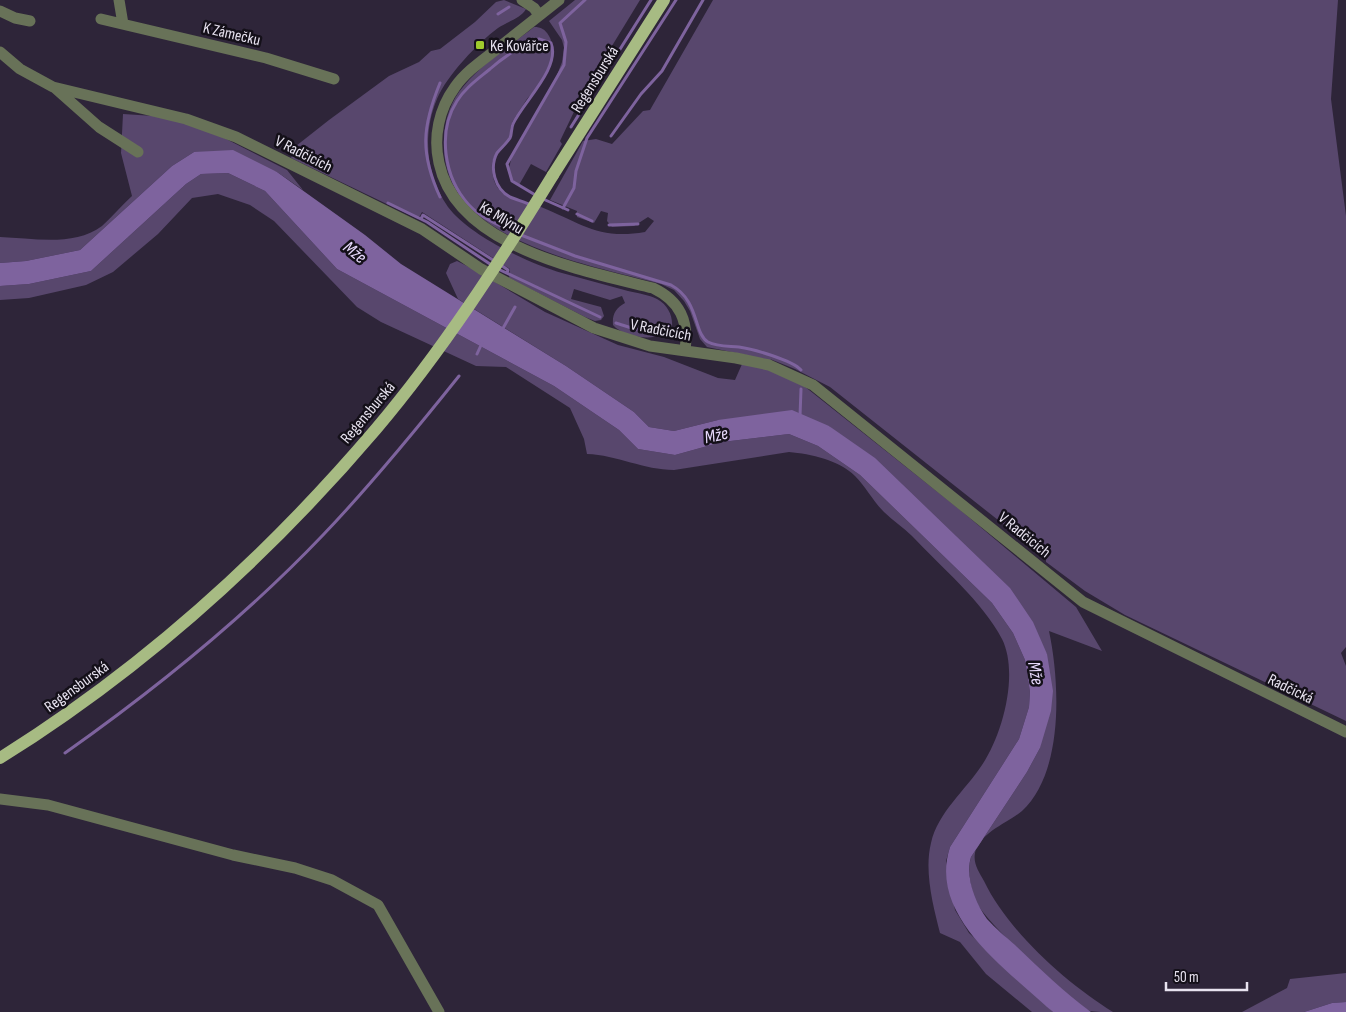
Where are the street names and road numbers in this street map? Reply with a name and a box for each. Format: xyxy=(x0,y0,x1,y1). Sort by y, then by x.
street label: K Zámečku xyxy=(201,19,262,50)
street label: Regensburská xyxy=(567,43,623,116)
street label: V Radčicích xyxy=(271,132,335,177)
street label: Ke Mlýnu xyxy=(476,198,527,239)
street label: V Radčicích xyxy=(629,315,693,346)
street label: Regensburská xyxy=(337,378,399,448)
street label: V Radčicích xyxy=(994,508,1054,562)
street label: Regensburská xyxy=(41,658,113,717)
street label: Radčická xyxy=(1265,670,1316,708)

